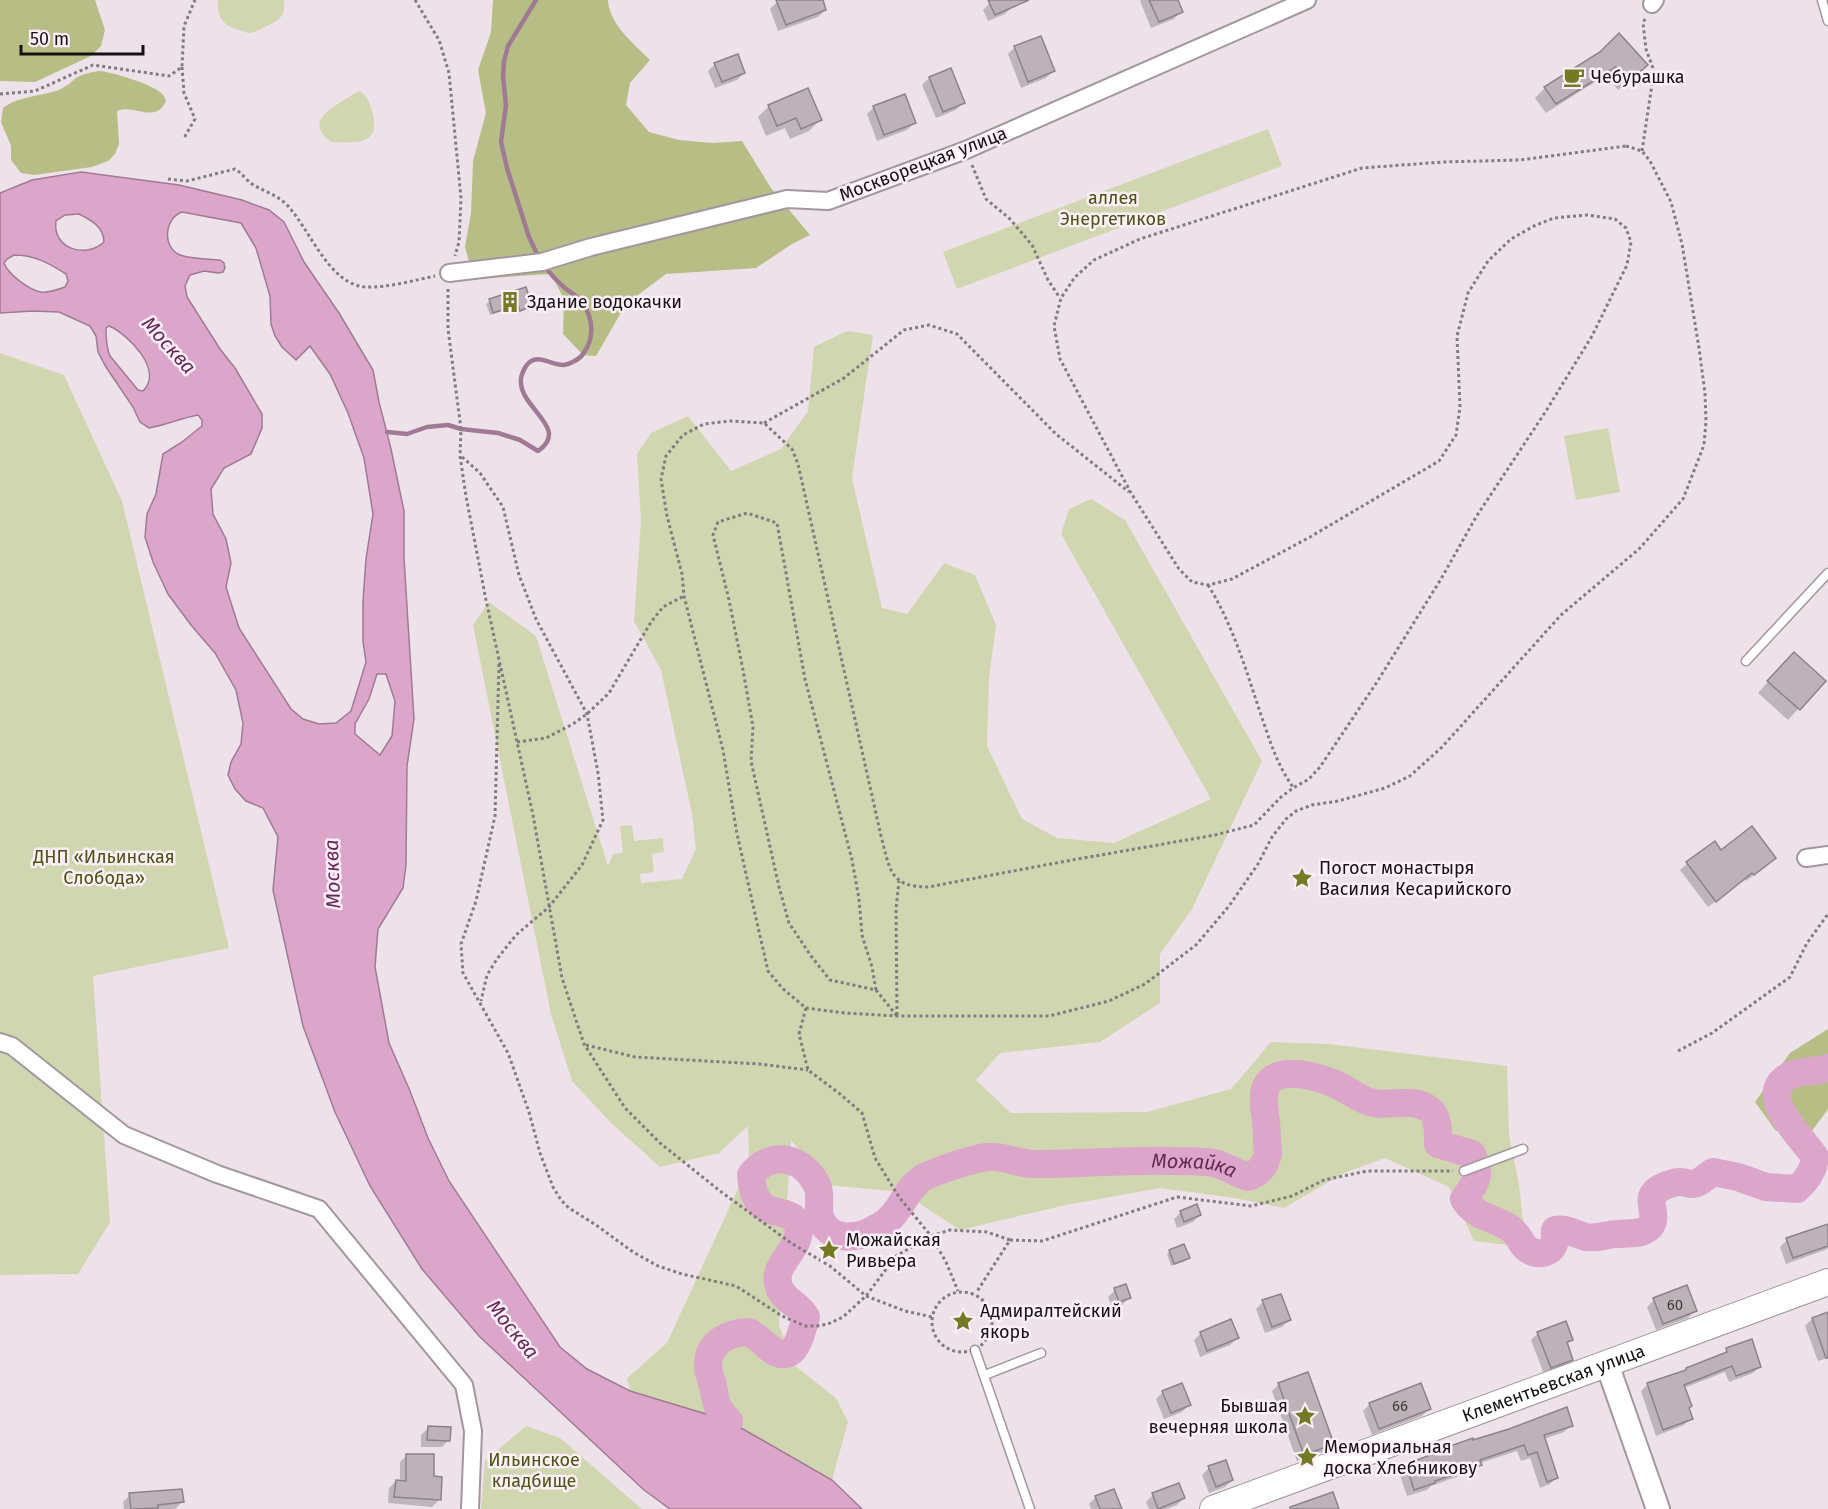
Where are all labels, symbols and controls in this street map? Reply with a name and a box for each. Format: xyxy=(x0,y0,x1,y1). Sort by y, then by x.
scale bar xyxy=(21,18,142,56)
text: 50 m xyxy=(30,28,69,50)
cafe icon: Чебурашка xyxy=(1562,65,1586,89)
place label: Чебурашка xyxy=(1591,66,1685,88)
street label: Москворецкая улица xyxy=(836,122,1010,206)
park label: аллея Энергетиков xyxy=(1060,187,1166,230)
building icon: Здание водокачки xyxy=(498,290,522,314)
place label: Здание водокачки xyxy=(527,291,682,313)
water label: Москва xyxy=(137,311,201,379)
water label: Москва xyxy=(319,839,345,909)
park label: ДНП «Ильинская Слобода» xyxy=(32,846,175,889)
place label: Погост монастыря Василия Кесарийского xyxy=(1319,857,1512,900)
place icon: Погост монастыря Василия Кесарийского xyxy=(1290,866,1314,890)
water label: Можайка xyxy=(1151,1149,1241,1183)
place label: Можайская Ривьера xyxy=(846,1229,941,1272)
place icon: Можайская Ривьера xyxy=(817,1238,841,1262)
water label: Москва xyxy=(482,1295,544,1363)
house number: 60 xyxy=(1667,1296,1683,1314)
place label: Адмиралтейский якорь xyxy=(980,1300,1122,1343)
place icon: Адмиралтейский якорь xyxy=(951,1309,975,1333)
street label: Клементьевская улица xyxy=(1459,1340,1648,1427)
place label: Бывшая вечерняя школа xyxy=(1148,1395,1288,1438)
house number: 66 xyxy=(1392,1397,1408,1415)
place icon: Бывшая вечерняя школа xyxy=(1293,1404,1317,1428)
place label: Мемориальная доска Хлебникову xyxy=(1324,1436,1477,1479)
place icon: Мемориальная доска Хлебникову xyxy=(1295,1445,1319,1469)
park label: Ильинское кладбище xyxy=(488,1449,580,1492)

